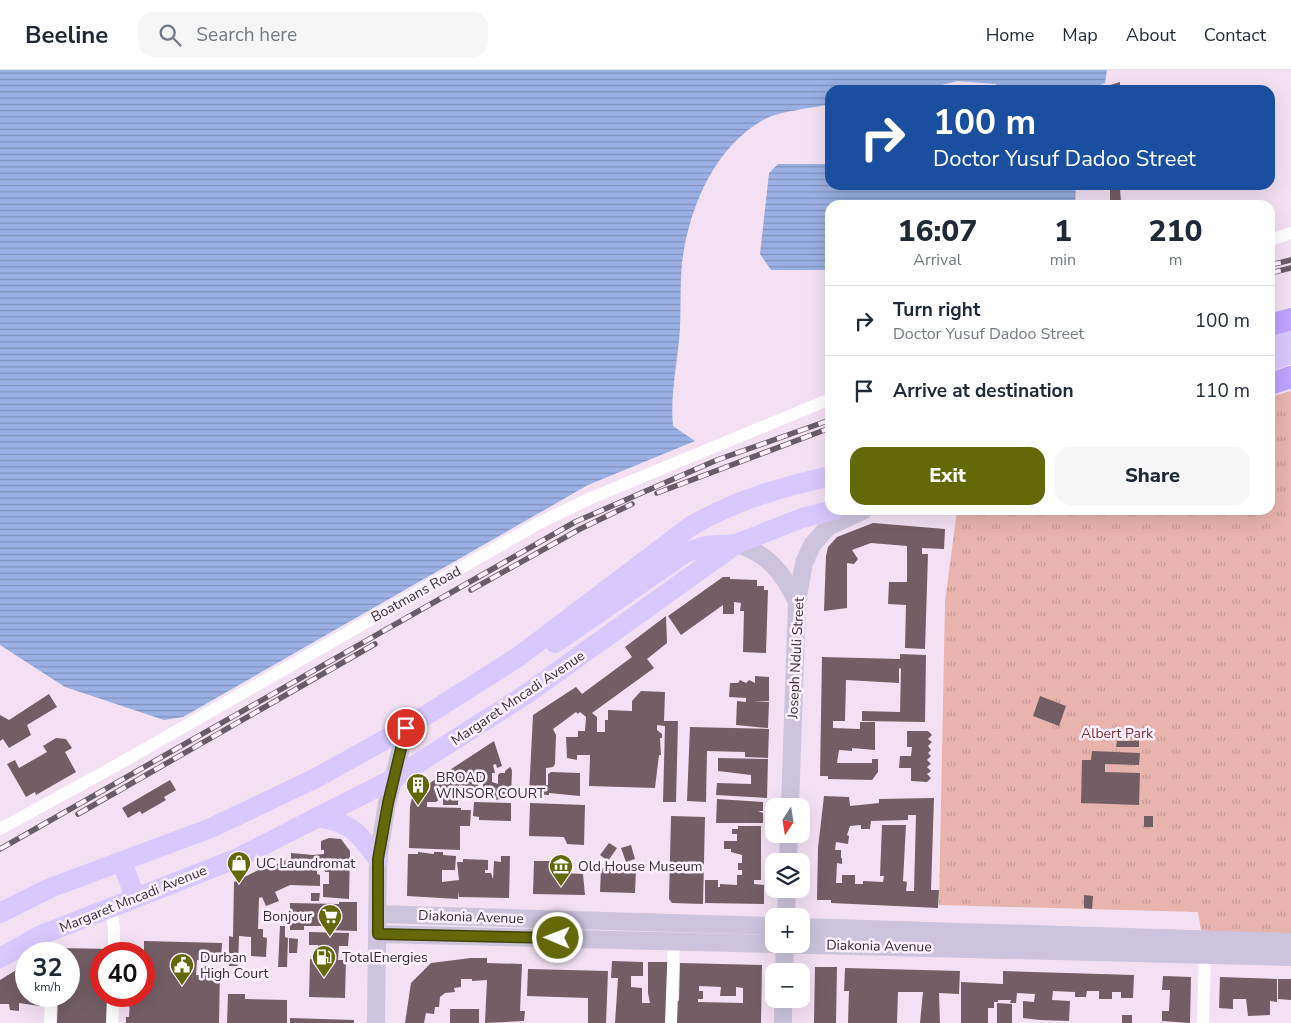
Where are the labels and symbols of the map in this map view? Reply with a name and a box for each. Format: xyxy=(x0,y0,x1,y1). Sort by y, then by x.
street label: Boatmans Road xyxy=(368,561,464,627)
street label: Joseph Nduli Street xyxy=(783,597,809,720)
street label: Margaret Mncadi Avenue xyxy=(448,646,588,750)
pin xyxy=(385,707,427,749)
park label: Albert Park xyxy=(1081,724,1154,743)
place label: BROAD WINSOR COURT xyxy=(436,768,546,803)
building icon: BROAD WINSOR COURT xyxy=(405,772,431,806)
north arrow xyxy=(765,798,810,842)
shop icon: UC Laundromat xyxy=(226,850,252,884)
museum icon: Old House Museum xyxy=(548,853,574,887)
place label: UC Laundromat xyxy=(256,854,355,873)
place label: Old House Museum xyxy=(578,857,703,876)
street label: Margaret Mncadi Avenue xyxy=(57,861,209,937)
supermarket icon: Bonjour xyxy=(317,903,343,937)
street label: Diakonia Avenue xyxy=(418,906,524,928)
place label: Bonjour xyxy=(263,907,312,926)
position arrow xyxy=(531,911,583,963)
street label: Diakonia Avenue xyxy=(826,936,932,956)
speed limit sign: 40 xyxy=(90,942,155,1007)
fuel station icon: TotalEnergies xyxy=(311,944,337,978)
place label: Durban High Court xyxy=(200,948,269,983)
place label: TotalEnergies xyxy=(342,948,428,967)
public building icon: Durban High Court xyxy=(169,952,195,986)

